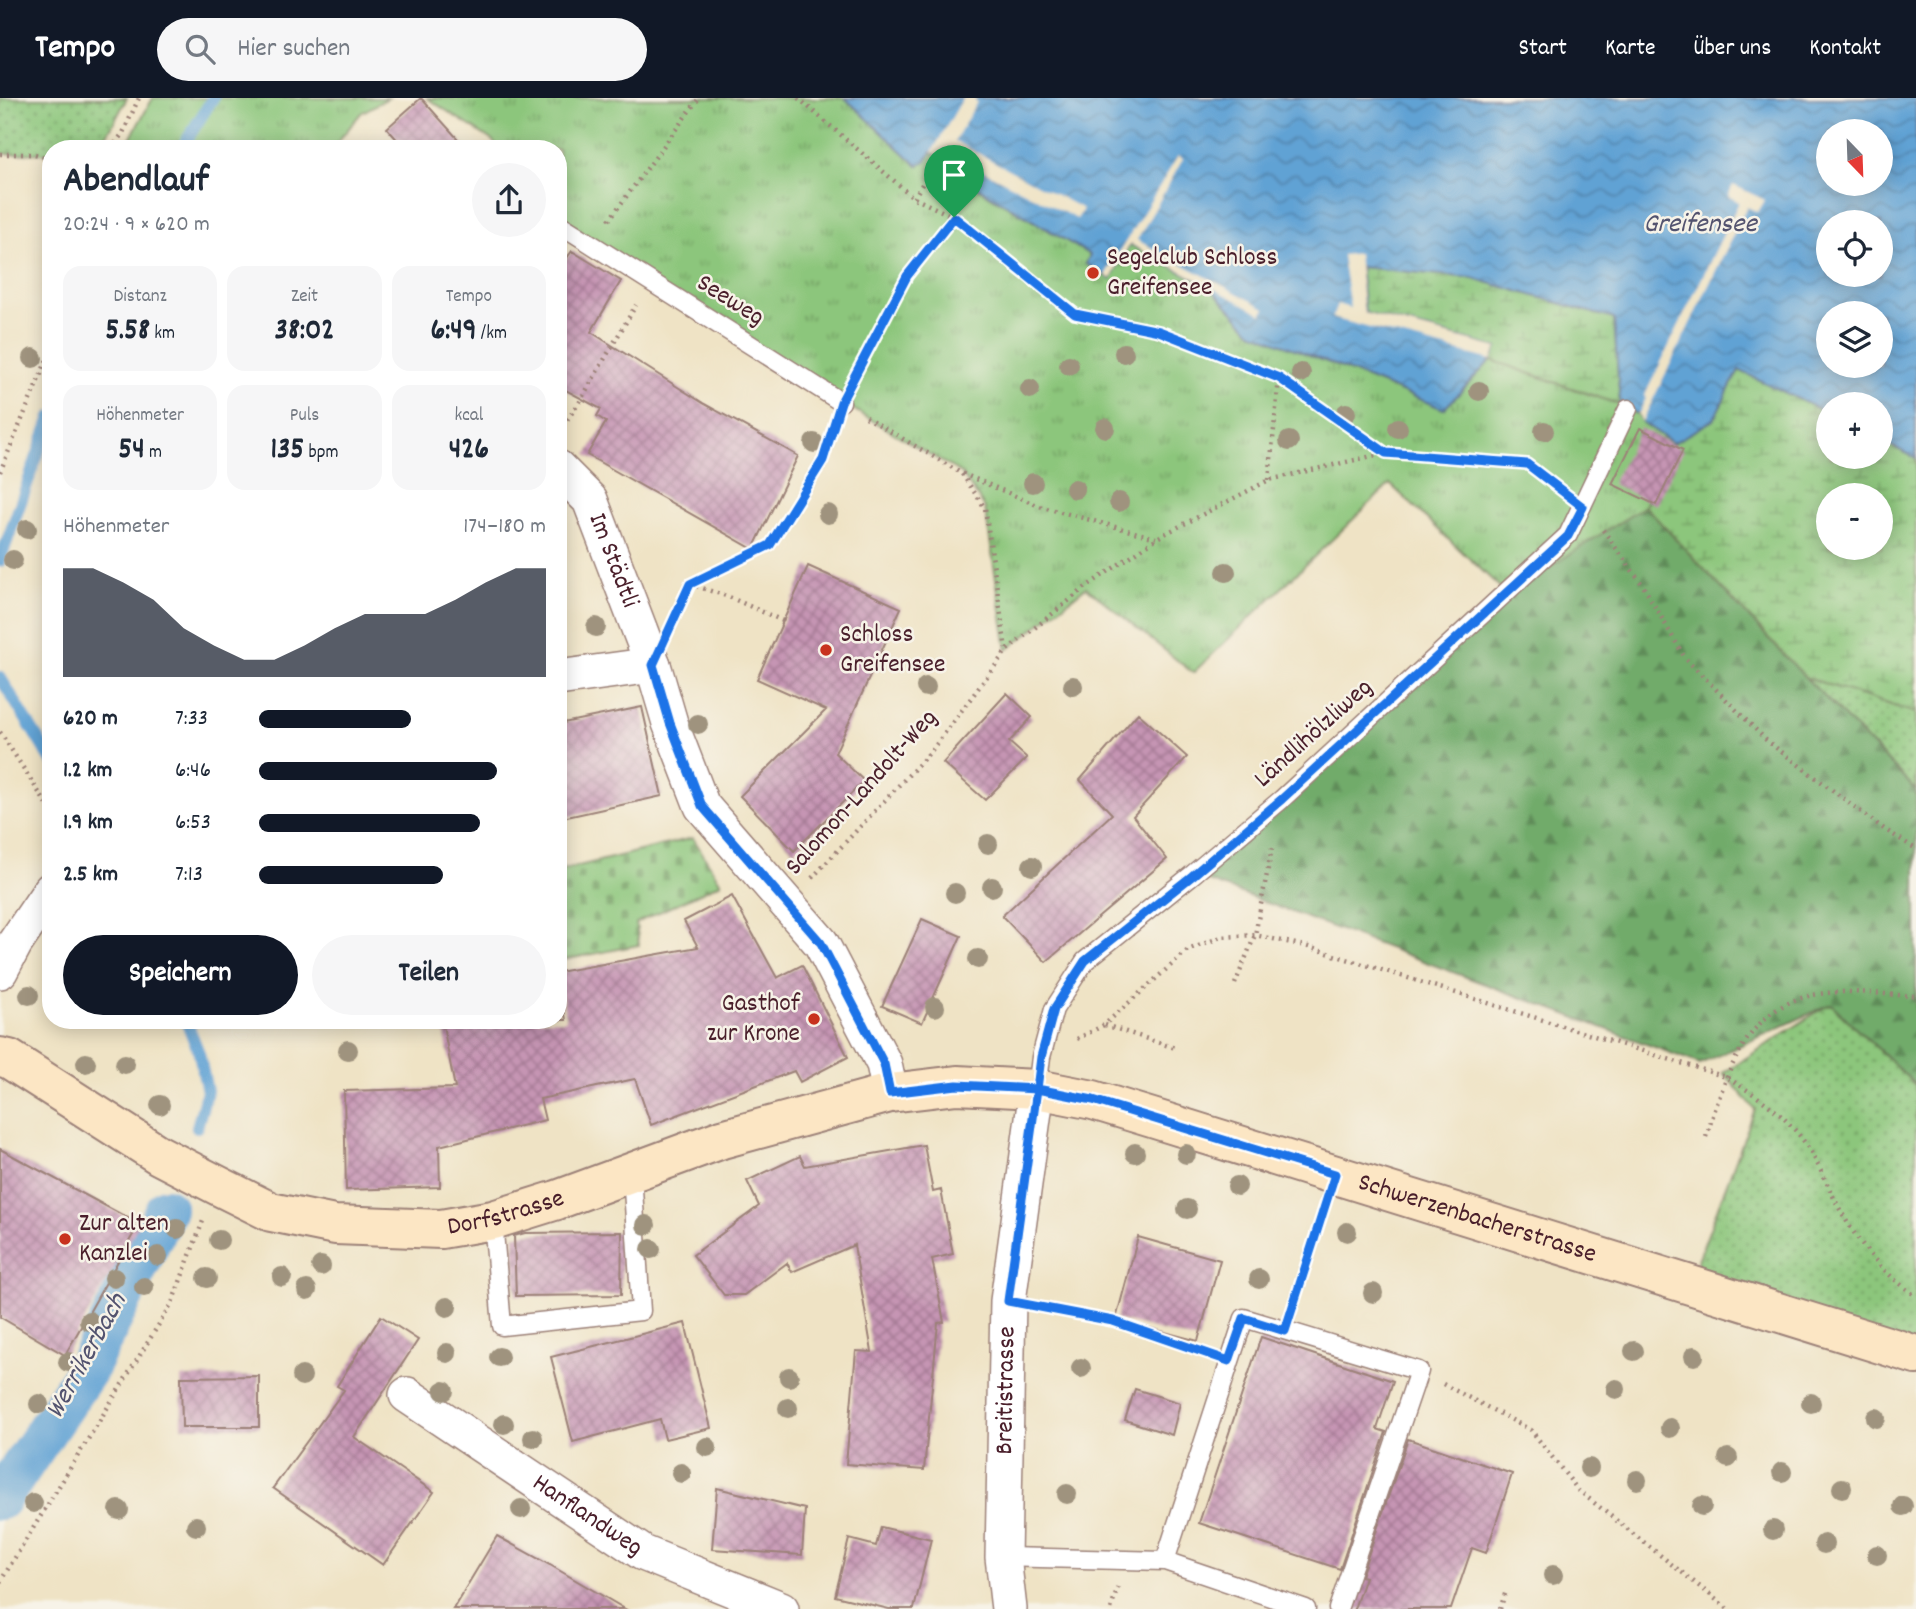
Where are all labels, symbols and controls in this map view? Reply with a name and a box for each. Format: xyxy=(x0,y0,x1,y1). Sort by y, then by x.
search box xyxy=(157,18,647,81)
text: Tempo xyxy=(35,26,115,73)
icon: search xyxy=(181,30,219,68)
text: Hier suchen xyxy=(237,31,350,68)
text: Start xyxy=(1518,32,1567,66)
text: Karte xyxy=(1605,32,1656,66)
text: Über uns xyxy=(1694,32,1771,66)
text: Kontakt xyxy=(1809,32,1881,66)
north arrow xyxy=(1816,119,1894,196)
map controls xyxy=(1816,119,1893,560)
pin xyxy=(924,145,984,217)
text: Abendlauf xyxy=(63,155,209,210)
icon: arrive xyxy=(935,156,973,194)
button: share xyxy=(472,163,546,237)
water label: Greifensee xyxy=(1643,206,1758,246)
text: 20:24 · 9 × 620 m xyxy=(63,209,210,242)
button: locate xyxy=(1816,210,1893,287)
place label: Segelclub Schloss Greifensee xyxy=(1107,240,1277,307)
marker: Segelclub Schloss Greifensee xyxy=(1085,265,1101,281)
street label: Seeweg xyxy=(689,266,771,336)
text: Distanz xyxy=(114,284,167,311)
text: Zeit xyxy=(291,284,318,311)
text: Tempo xyxy=(446,284,492,311)
button: layers xyxy=(1816,301,1893,378)
text: 5.58 xyxy=(105,311,150,354)
text: 38:02 xyxy=(275,311,334,354)
text: 6:49 xyxy=(431,311,476,354)
text: km xyxy=(150,321,175,348)
text: /km xyxy=(476,321,507,348)
button: + xyxy=(1816,392,1893,469)
text: Höhenmeter xyxy=(96,403,184,430)
text: Puls xyxy=(290,403,319,430)
text: kcal xyxy=(454,403,483,430)
text: 54 xyxy=(118,430,145,473)
text: 135 xyxy=(270,430,304,473)
text: 426 xyxy=(449,430,489,473)
text: m xyxy=(145,440,162,467)
text: bpm xyxy=(304,440,339,467)
button: − xyxy=(1816,483,1893,560)
street label: Im Städtli xyxy=(578,508,648,613)
text: Höhenmeter xyxy=(63,511,169,544)
text: 174–180 m xyxy=(463,511,546,544)
place label: Schloss Greifensee xyxy=(840,617,945,684)
marker: Schloss Greifensee xyxy=(818,642,834,658)
street label: Ländlihölzliweg xyxy=(1246,670,1382,798)
street label: Salomon-Landolt-Weg xyxy=(777,702,947,884)
text: 620 m xyxy=(63,703,118,736)
text: 7:33 xyxy=(175,703,208,736)
text: 1.2 km xyxy=(63,755,112,788)
text: 6:46 xyxy=(175,755,211,788)
text: 1.9 km xyxy=(63,807,113,840)
text: 6:53 xyxy=(175,807,211,840)
text: 2.5 km xyxy=(63,859,118,892)
text: 7:13 xyxy=(175,859,203,892)
button: Speichern xyxy=(63,935,298,1015)
button: Teilen xyxy=(312,935,546,1015)
place label: Gasthof zur Krone xyxy=(707,986,801,1053)
marker: Gasthof zur Krone xyxy=(806,1011,822,1027)
street label: Schwerzenbacherstrasse xyxy=(1353,1164,1601,1273)
street label: Dorfstrasse xyxy=(445,1180,570,1246)
place label: Zur alten Kanzlei xyxy=(79,1206,169,1273)
marker: Zur alten Kanzlei xyxy=(57,1231,73,1247)
water label: Werrikerbach xyxy=(37,1286,139,1427)
street label: Breitistrasse xyxy=(987,1326,1026,1455)
street label: Hanflandweg xyxy=(524,1465,650,1566)

